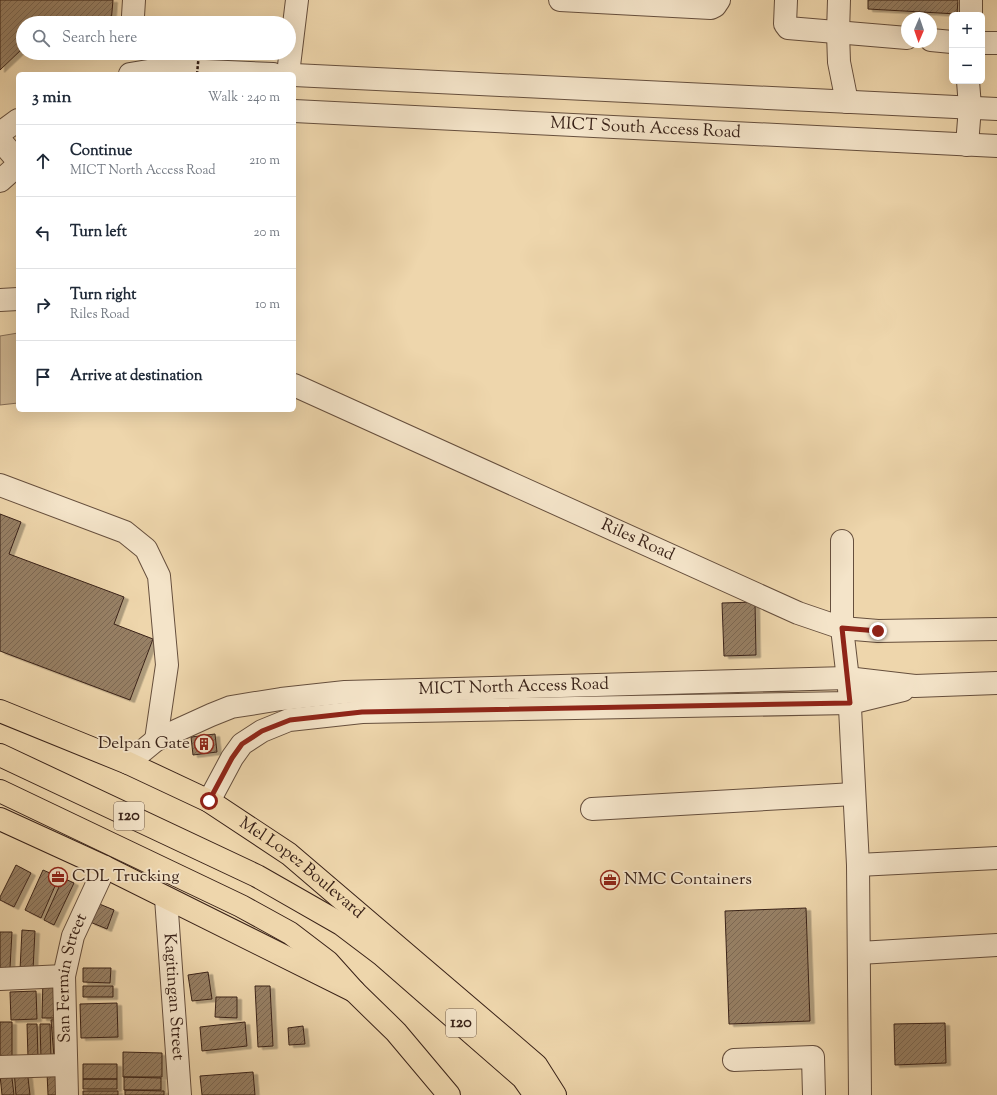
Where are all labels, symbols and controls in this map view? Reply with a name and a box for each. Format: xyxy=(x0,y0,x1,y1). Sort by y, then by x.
north arrow xyxy=(901,12,937,48)
map controls xyxy=(949,12,985,84)
button: + xyxy=(949,12,985,48)
search box xyxy=(16,16,296,60)
icon: search xyxy=(30,27,52,49)
text: Search here xyxy=(62,28,137,49)
button: − xyxy=(949,48,985,84)
text: 3 min xyxy=(32,86,71,110)
text: Walk · 240 m xyxy=(208,89,280,107)
street label: MICT South Access Road xyxy=(550,112,742,145)
text: Continue xyxy=(70,141,132,162)
icon: ahead xyxy=(32,150,54,172)
text: 210 m xyxy=(249,152,280,170)
text: MICT North Access Road xyxy=(70,162,216,180)
icon: left xyxy=(32,222,54,244)
text: Turn left xyxy=(70,222,127,243)
text: 20 m xyxy=(254,224,280,242)
text: Turn right xyxy=(70,285,136,306)
icon: right xyxy=(32,294,54,316)
text: 10 m xyxy=(255,296,280,314)
text: Riles Road xyxy=(70,306,130,324)
icon: arrive xyxy=(32,366,54,388)
text: Arrive at destination xyxy=(70,366,203,387)
street label: Riles Road xyxy=(597,513,678,568)
route end xyxy=(869,622,887,640)
street label: MICT North Access Road xyxy=(418,673,610,702)
place label: Delpan Gate xyxy=(98,732,190,756)
building icon: Delpan Gate xyxy=(193,733,215,755)
route start xyxy=(200,792,218,810)
road number: 120 xyxy=(114,802,144,830)
street label: Mel Lopez Boulevard xyxy=(234,812,369,925)
place label: CDL Trucking xyxy=(72,865,180,889)
office icon: CDL Trucking xyxy=(47,866,69,888)
place label: NMC Containers xyxy=(624,868,752,892)
office icon: NMC Containers xyxy=(599,869,621,891)
street label: San Fermin Street xyxy=(52,909,94,1043)
street label: Kagitingan Street xyxy=(157,932,190,1061)
road number: 120 xyxy=(446,1009,476,1037)

